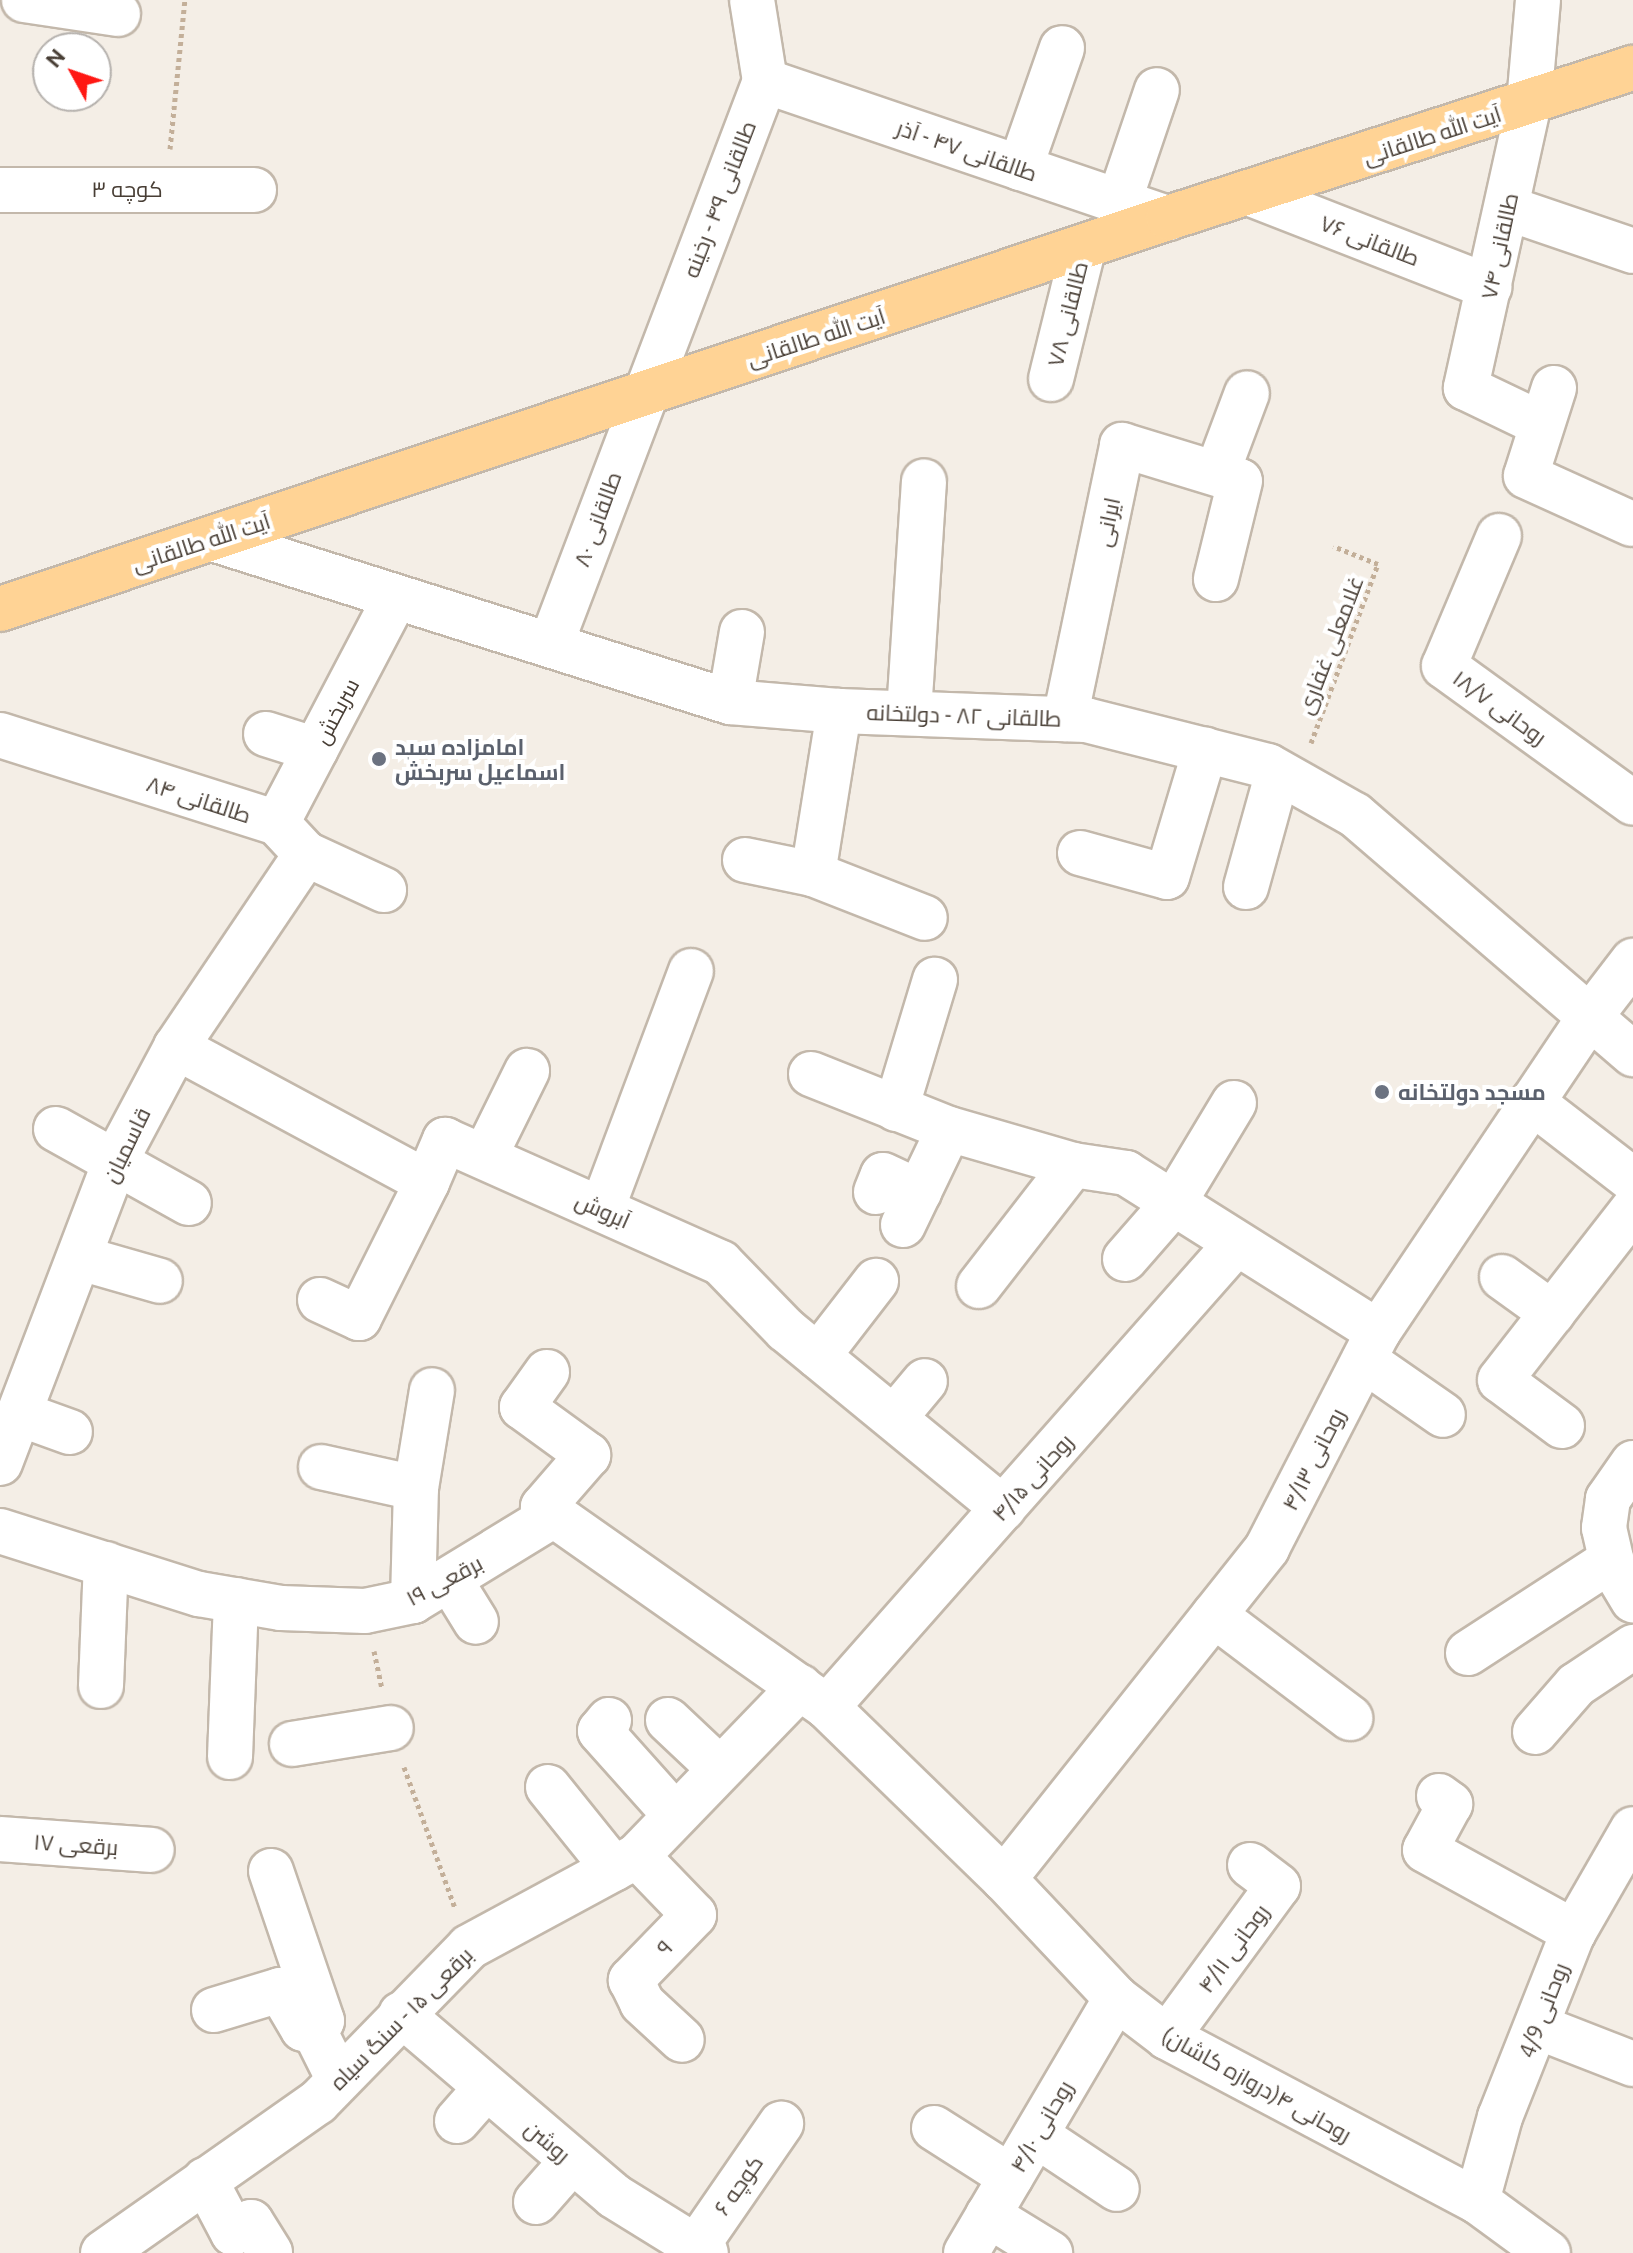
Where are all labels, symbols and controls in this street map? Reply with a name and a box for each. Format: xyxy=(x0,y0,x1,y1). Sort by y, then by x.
north arrow xyxy=(32,32,112,112)
text: N xyxy=(40,43,70,72)
street label: آیت الله طالقانی xyxy=(1360,100,1504,170)
street label: طالقانی ۴۷ - آذر xyxy=(893,114,1041,186)
street label: طالقانی ۴۹ - رخینه xyxy=(677,117,761,281)
street label: کوچه ۳ xyxy=(91,176,163,202)
street label: طالقانی ۷۴ xyxy=(1475,190,1523,302)
street label: طالقانی ۷۶ xyxy=(1317,209,1423,271)
street label: طالقانی ۷۸ xyxy=(1041,259,1093,369)
street label: آیت الله طالقانی xyxy=(744,302,888,372)
street label: طالقانی ۸۰ xyxy=(568,468,626,570)
street label: ایرانی xyxy=(1089,495,1125,549)
street label: آیت الله طالقانی xyxy=(129,507,273,577)
street label: غلامعلی غفاری xyxy=(1291,572,1369,718)
street label: روحانی ۱۸/۷ xyxy=(1448,664,1552,750)
street label: سربخش xyxy=(308,673,364,749)
street label: طالقانی ۸۲ - دولتخانه xyxy=(866,698,1062,732)
place label: امامزاده سید اسماعیل سربخش xyxy=(395,733,565,784)
marker: امامزاده سید اسماعیل سربخش xyxy=(370,750,388,768)
street label: طالقانی ۸۴ xyxy=(144,770,254,828)
place label: مسجد دولتخانه xyxy=(1398,1079,1546,1105)
marker: مسجد دولتخانه xyxy=(1373,1083,1391,1101)
street label: قاسمیان xyxy=(96,1103,156,1187)
street label: آبروش xyxy=(572,1186,634,1234)
street label: روحانی ۴/۱۳ xyxy=(1276,1403,1350,1515)
street label: روحانی ۴/۱۵ xyxy=(986,1428,1078,1526)
street label: برقعی ۱۹ xyxy=(401,1549,487,1611)
street label: برقعی ۱۷ xyxy=(33,1828,119,1860)
street label: روحانی ۴/۱۱ xyxy=(1192,1899,1274,1997)
street label: ۹ xyxy=(651,1934,677,1960)
street label: برقعی ۱۵ - سنگ سیاه xyxy=(324,1941,478,2095)
street label: روحانی 4/9 xyxy=(1513,1959,1573,2061)
street label: روحانی ۴(دروازه کاشان) xyxy=(1158,2021,1356,2147)
street label: روحانی ۴/۱۰ xyxy=(1004,2075,1078,2177)
street label: روشن xyxy=(520,2115,576,2167)
street label: کوچه ۶ xyxy=(708,2150,768,2220)

